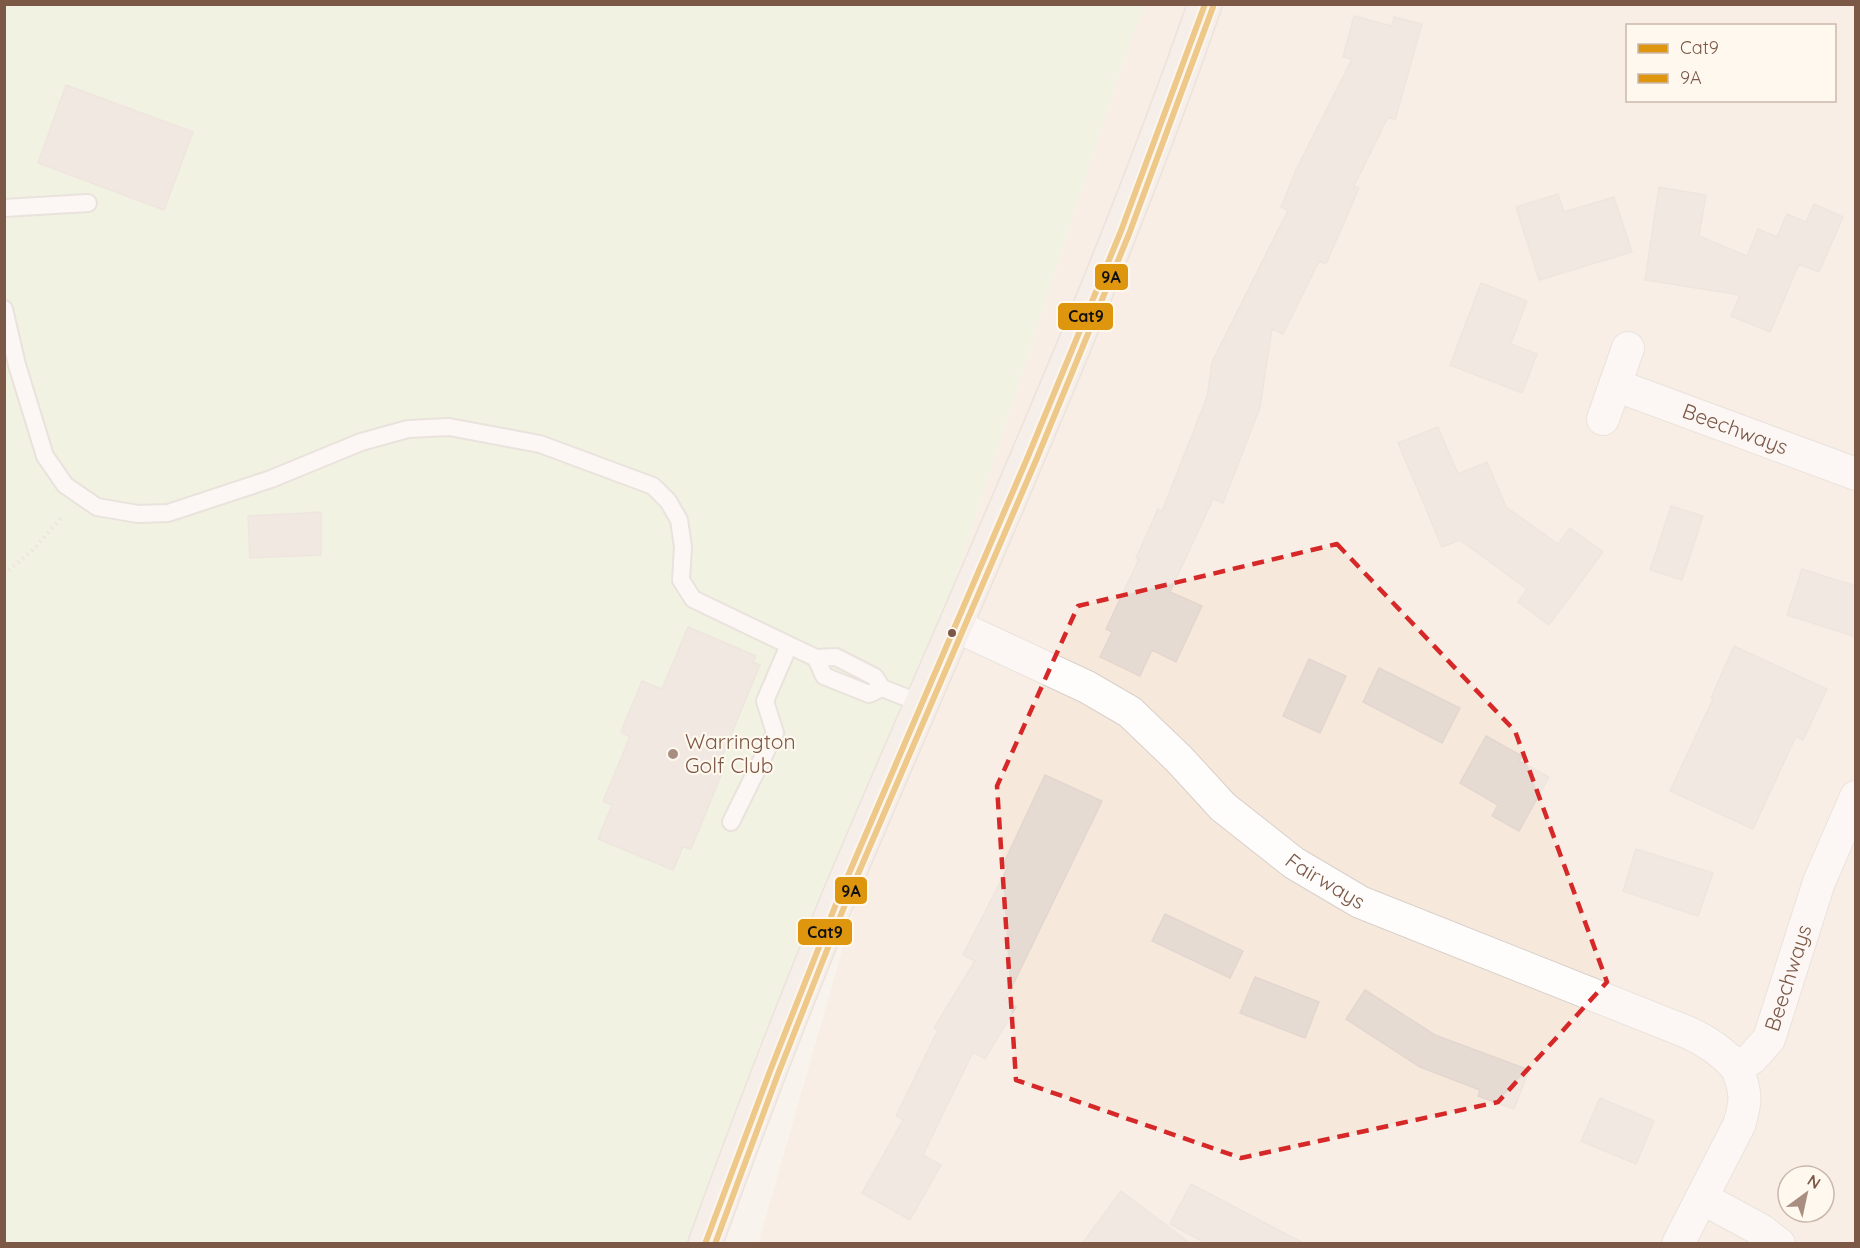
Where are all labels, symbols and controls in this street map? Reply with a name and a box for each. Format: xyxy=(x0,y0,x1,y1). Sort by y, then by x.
legend xyxy=(1626,24,1836,102)
text: Cat9 xyxy=(1680,36,1719,59)
text: 9A xyxy=(1680,66,1702,89)
line badge: 9A xyxy=(1094,263,1129,291)
text: 9A xyxy=(1101,267,1121,287)
line badge: Cat9 xyxy=(1057,302,1114,331)
text: Cat9 xyxy=(1068,306,1104,326)
street label: Beechways xyxy=(1679,397,1792,460)
unlabelled marker xyxy=(946,627,958,639)
place label: Warrington Golf Club xyxy=(685,728,796,778)
marker: Warrington Golf Club xyxy=(666,747,680,761)
street label: Fairways xyxy=(1281,847,1370,914)
line badge: 9A xyxy=(834,876,868,905)
text: 9A xyxy=(841,881,861,901)
line badge: Cat9 xyxy=(797,918,853,946)
street label: Beechways xyxy=(1758,921,1817,1034)
text: Cat9 xyxy=(807,922,843,942)
north arrow xyxy=(1776,1164,1836,1224)
text: N xyxy=(1804,1170,1825,1193)

